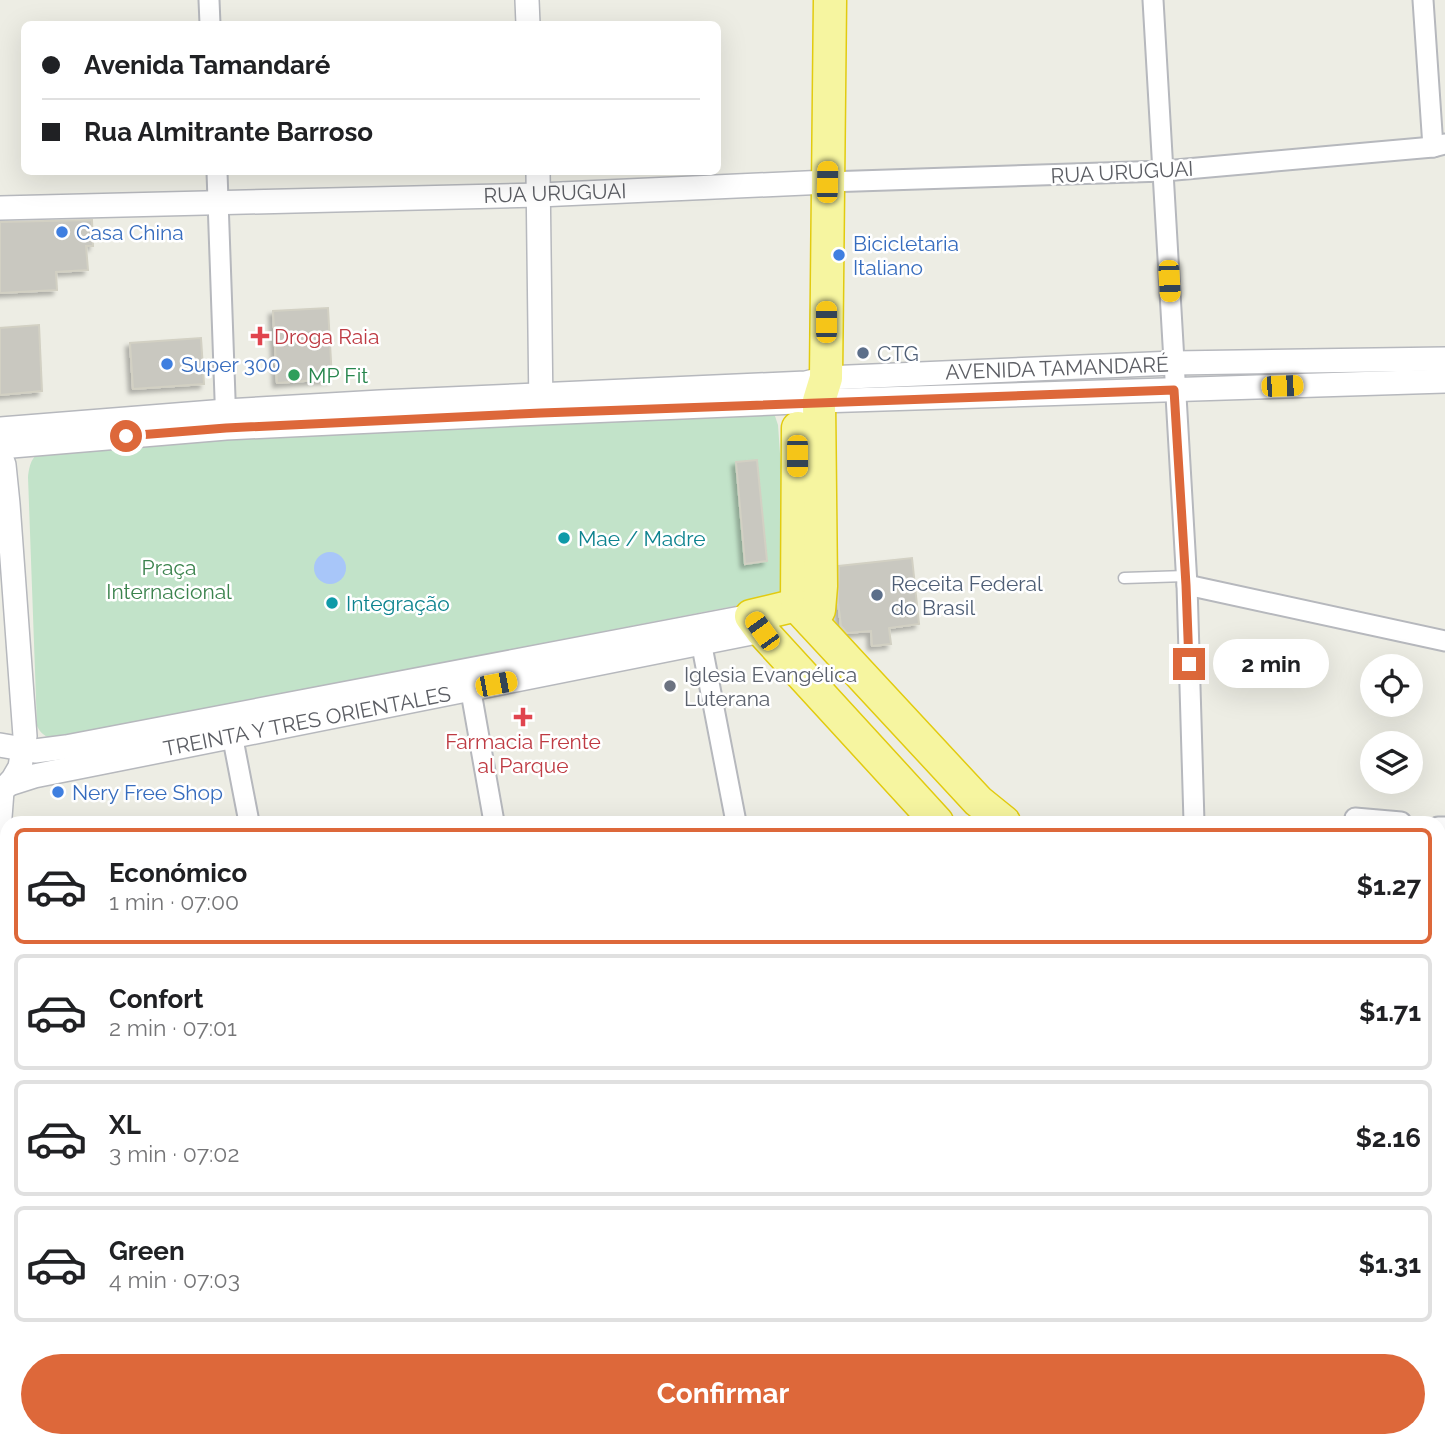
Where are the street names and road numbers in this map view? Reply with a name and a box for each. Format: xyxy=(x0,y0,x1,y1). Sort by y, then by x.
street label: RUA URUGUAI xyxy=(1050,156,1194,188)
street label: RUA URUGUAI xyxy=(483,178,627,208)
street label: AVENIDA TAMANDARÉ xyxy=(945,352,1169,384)
street label: TREINTA Y TRES ORIENTALES xyxy=(161,681,453,761)

